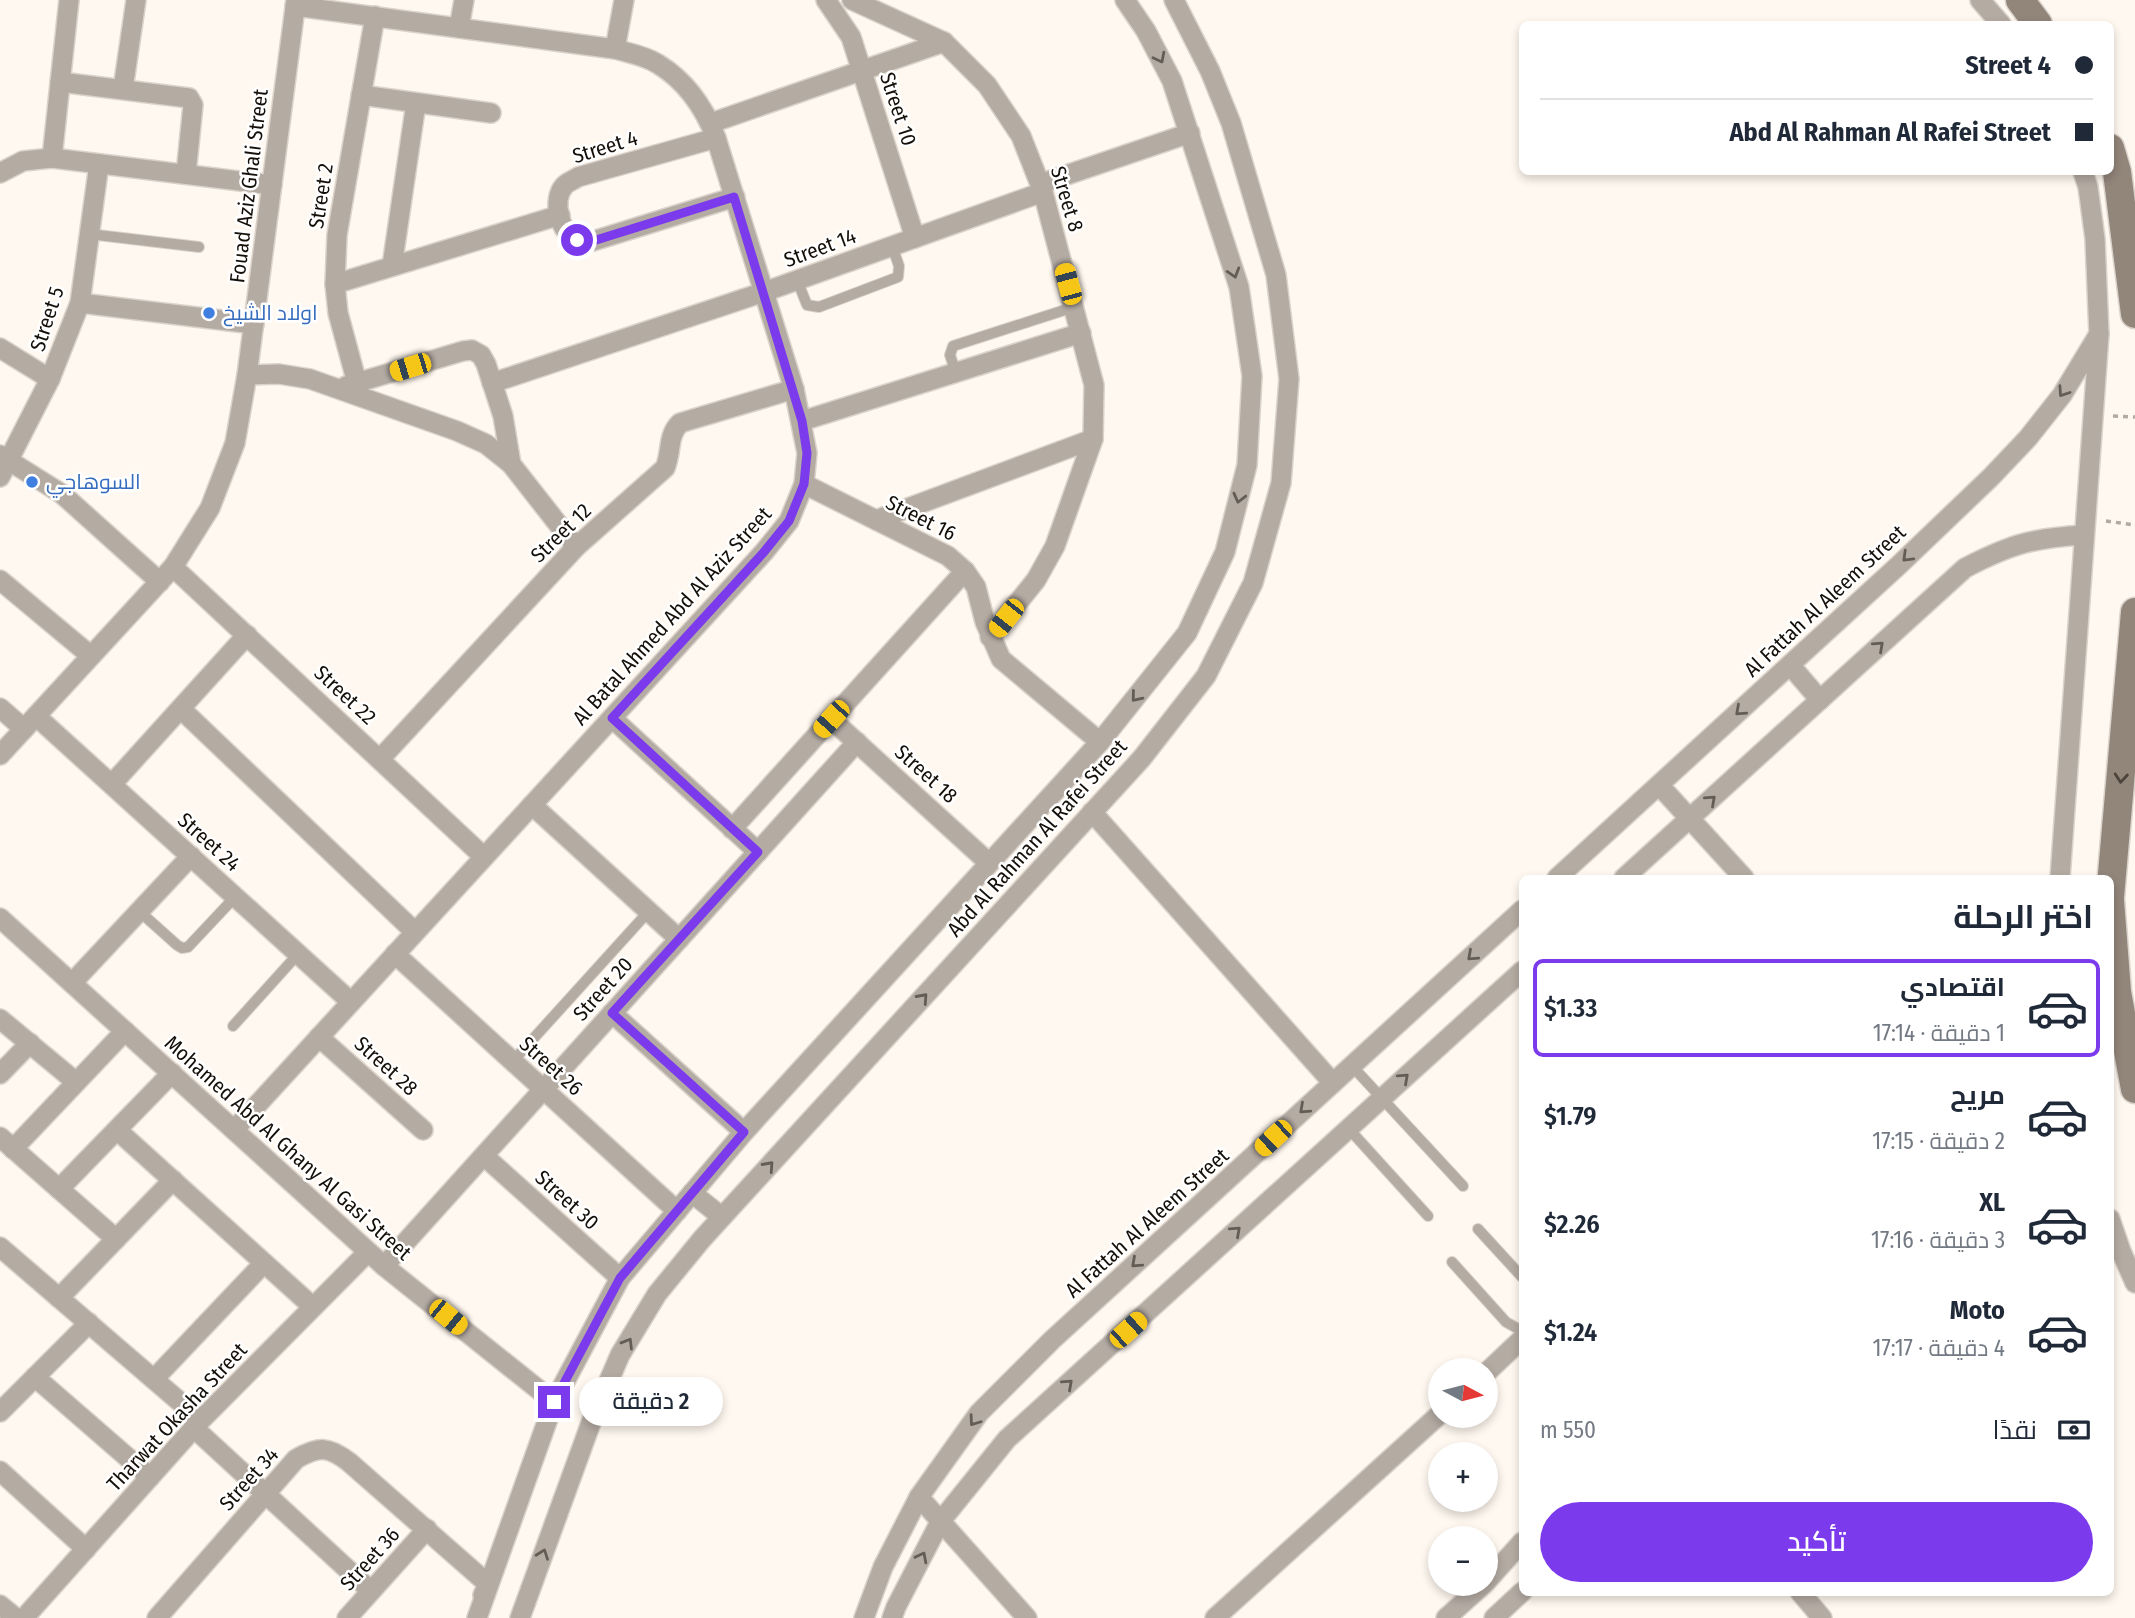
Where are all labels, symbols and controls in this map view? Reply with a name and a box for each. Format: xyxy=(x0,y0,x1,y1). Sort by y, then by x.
text: Street 4 xyxy=(1965,50,2051,81)
one-way arrow xyxy=(1152,51,1165,63)
street label: Street 10 xyxy=(874,69,922,149)
street label: Fouad Aziz Ghali Street xyxy=(224,87,274,285)
text: Abd Al Rahman Al Rafei Street xyxy=(1729,117,2051,148)
street label: Street 4 xyxy=(569,125,641,169)
street label: Street 2 xyxy=(303,161,339,231)
street label: Street 8 xyxy=(1045,163,1089,235)
street label: Street 14 xyxy=(780,223,860,273)
route start xyxy=(561,224,593,256)
car xyxy=(1053,261,1084,307)
one-way arrow xyxy=(1226,267,1241,279)
street label: Street 5 xyxy=(24,283,70,355)
place label: اولاد الشيخ xyxy=(223,300,318,327)
marker: اولاد الشيخ xyxy=(201,305,217,321)
car xyxy=(387,351,434,383)
one-way arrow xyxy=(2059,384,2071,397)
place label: السوهاجي xyxy=(46,469,141,498)
marker: السوهاجي xyxy=(24,474,40,490)
street label: Street 16 xyxy=(882,489,960,547)
one-way arrow xyxy=(1233,491,1247,503)
street label: Street 12 xyxy=(525,498,597,568)
street label: Al Batal Ahmed Abd Al Aziz Street xyxy=(567,501,777,731)
street label: Al Fattah Al Aleem Street xyxy=(1739,519,1911,683)
one-way arrow xyxy=(1903,549,1916,562)
car xyxy=(985,595,1028,641)
one-way arrow xyxy=(1871,642,1884,654)
street label: Street 22 xyxy=(309,660,381,730)
one-way arrow xyxy=(1132,688,1144,701)
car xyxy=(810,696,853,742)
one-way arrow xyxy=(1735,703,1748,715)
street label: Abd Al Rahman Al Rafei Street xyxy=(942,734,1133,942)
street label: Street 18 xyxy=(889,739,963,809)
one-way arrow xyxy=(2114,772,2129,783)
one-way arrow xyxy=(1703,795,1716,808)
street label: Street 24 xyxy=(172,807,246,877)
text: اختر الرحلة xyxy=(1953,898,2093,936)
one-way arrow xyxy=(1467,948,1480,960)
street label: Street 20 xyxy=(568,952,638,1026)
text: اقتصادي xyxy=(1900,972,2005,1003)
icon: car xyxy=(2026,977,2089,1040)
one-way arrow xyxy=(915,993,927,1006)
text: $1.33 xyxy=(1544,993,1597,1024)
text: 1 دقيقة · 17:14 xyxy=(1873,1019,2005,1047)
street label: Mohamed Abd Al Ghany Al Gasi Street xyxy=(159,1030,417,1266)
street label: Street 28 xyxy=(349,1031,423,1101)
street label: Street 26 xyxy=(514,1031,588,1101)
one-way arrow xyxy=(1396,1074,1409,1087)
text: مريح xyxy=(1950,1080,2005,1111)
icon: car xyxy=(2026,1085,2089,1148)
one-way arrow xyxy=(1299,1101,1312,1114)
text: $1.79 xyxy=(1544,1101,1597,1132)
car xyxy=(1251,1116,1296,1160)
text: 2 دقيقة · 17:15 xyxy=(1872,1127,2005,1155)
street label: Al Fattah Al Aleem Street xyxy=(1060,1143,1234,1303)
one-way arrow xyxy=(761,1161,774,1174)
street label: Street 30 xyxy=(530,1165,604,1235)
text: XL xyxy=(1979,1187,2005,1218)
icon: car xyxy=(2026,1193,2089,1256)
text: $2.26 xyxy=(1544,1209,1600,1240)
text: 3 دقيقة · 17:16 xyxy=(1871,1226,2005,1254)
one-way arrow xyxy=(1228,1227,1241,1240)
one-way arrow xyxy=(1131,1255,1144,1267)
text: Moto xyxy=(1950,1295,2005,1326)
car xyxy=(426,1296,471,1338)
icon: car xyxy=(2026,1301,2089,1364)
car xyxy=(1106,1308,1151,1352)
text: $1.24 xyxy=(1544,1317,1597,1348)
text: 4 دقيقة · 17:17 xyxy=(1872,1334,2005,1362)
street label: Tharwat Okasha Street xyxy=(101,1337,253,1497)
one-way arrow xyxy=(619,1337,632,1350)
north arrow xyxy=(1428,1358,1498,1428)
map controls xyxy=(1428,1358,1498,1596)
callout: 2 دقيقة xyxy=(578,1378,722,1426)
one-way arrow xyxy=(1060,1380,1073,1393)
route end xyxy=(538,1386,570,1418)
text: 2 دقيقة xyxy=(613,1387,689,1415)
icon: cash xyxy=(2055,1411,2093,1449)
one-way arrow xyxy=(969,1414,982,1426)
text: نقدًا xyxy=(1993,1415,2037,1446)
text: 550 m xyxy=(1540,1416,1596,1444)
street label: Street 34 xyxy=(214,1442,284,1516)
button: + xyxy=(1428,1442,1498,1512)
button: تأكيد xyxy=(1540,1502,2093,1582)
street label: Street 36 xyxy=(335,1522,405,1596)
button: − xyxy=(1428,1526,1498,1596)
one-way arrow xyxy=(535,1548,549,1560)
one-way arrow xyxy=(913,1551,927,1564)

